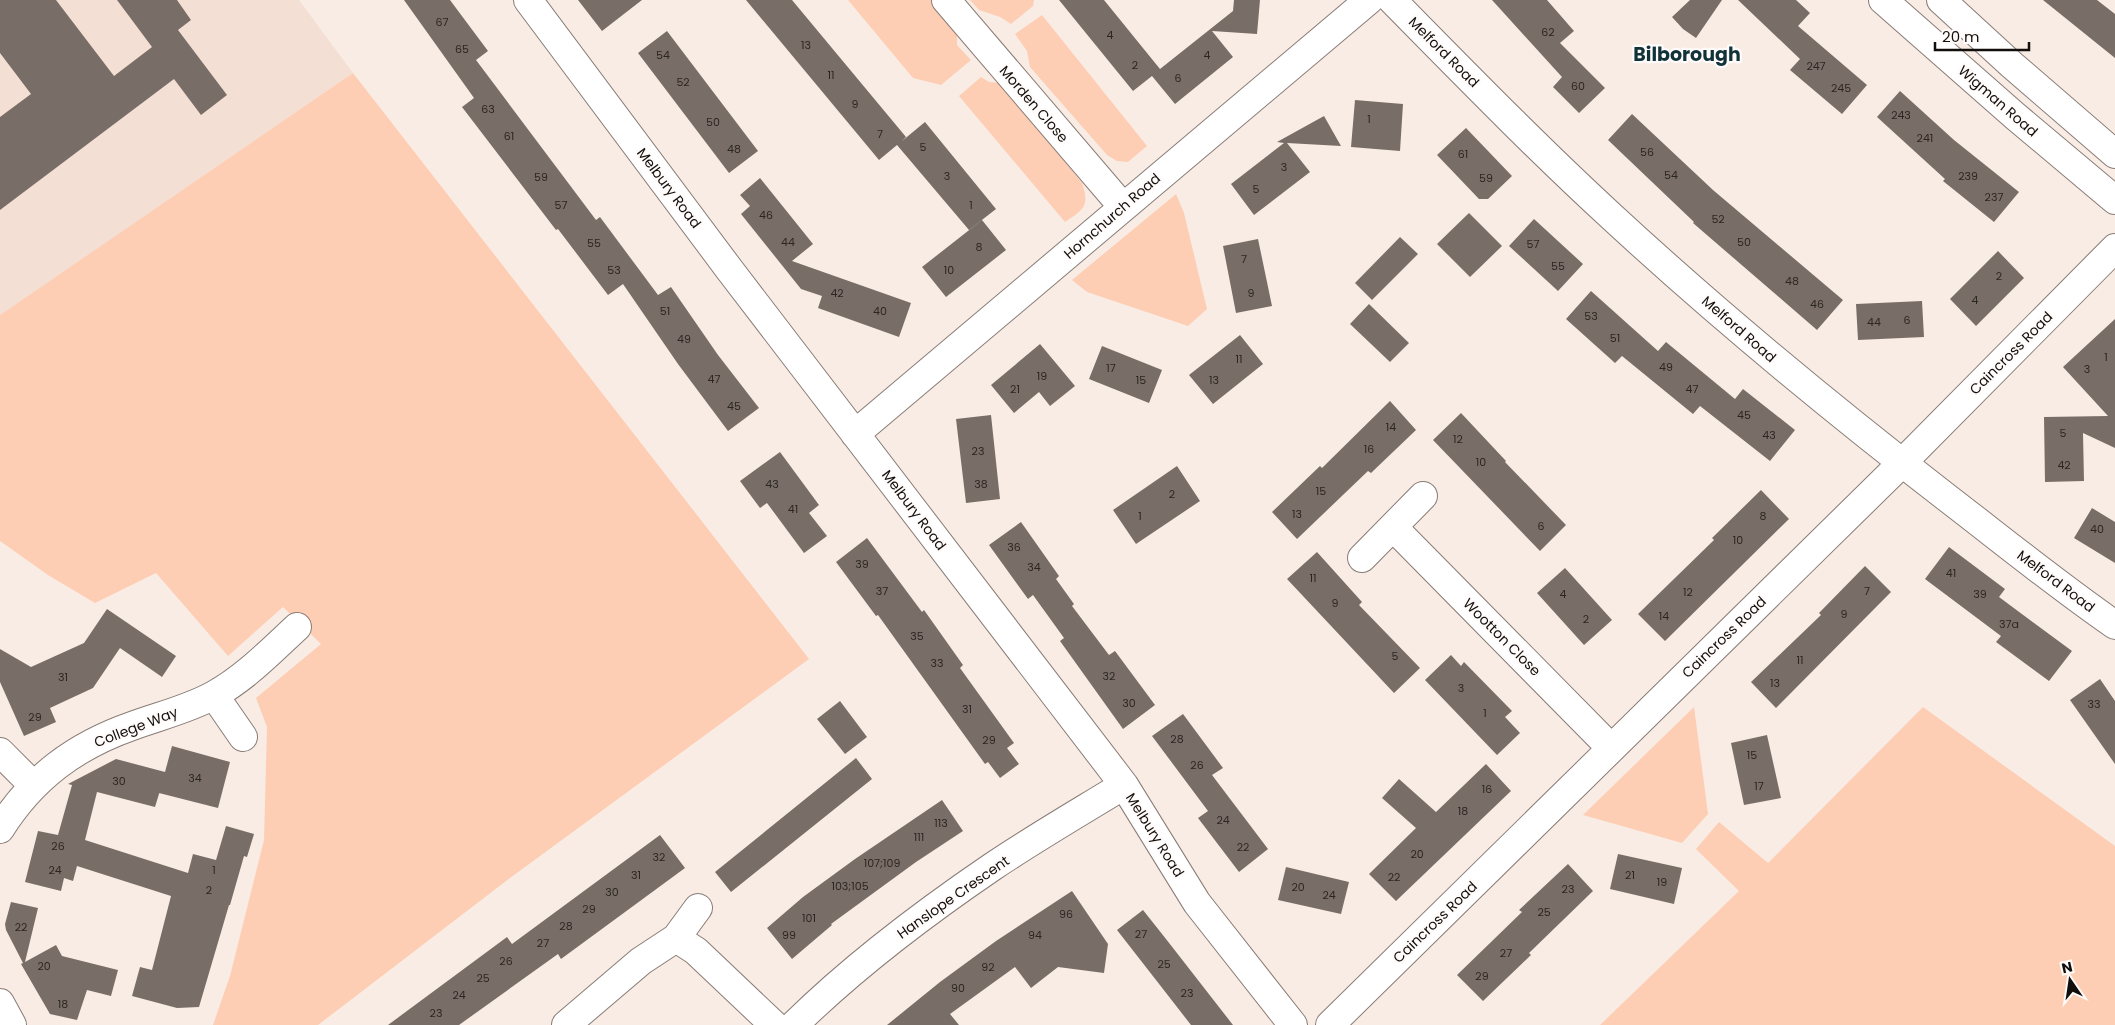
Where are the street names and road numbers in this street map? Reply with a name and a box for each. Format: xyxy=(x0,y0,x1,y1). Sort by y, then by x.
street label: Melford Road xyxy=(1404,12,1484,92)
street label: Morden Close xyxy=(995,61,1073,147)
street label: Wigman Road xyxy=(1954,61,2042,141)
street label: Melbury Road xyxy=(632,144,706,232)
street label: Hornchurch Road xyxy=(1059,168,1165,264)
street label: Melford Road xyxy=(1698,291,1780,367)
street label: Caincross Road xyxy=(1965,307,2057,399)
street label: Melbury Road xyxy=(877,466,951,554)
street label: Melford Road xyxy=(2013,545,2099,617)
street label: Caincross Road xyxy=(1677,592,1771,682)
street label: Wootton Close xyxy=(1459,594,1546,681)
street label: College Way xyxy=(91,702,181,752)
street label: Melbury Road xyxy=(1121,789,1189,881)
street label: Hanslope Crescent xyxy=(893,851,1013,943)
street label: Caincross Road xyxy=(1388,877,1482,967)

